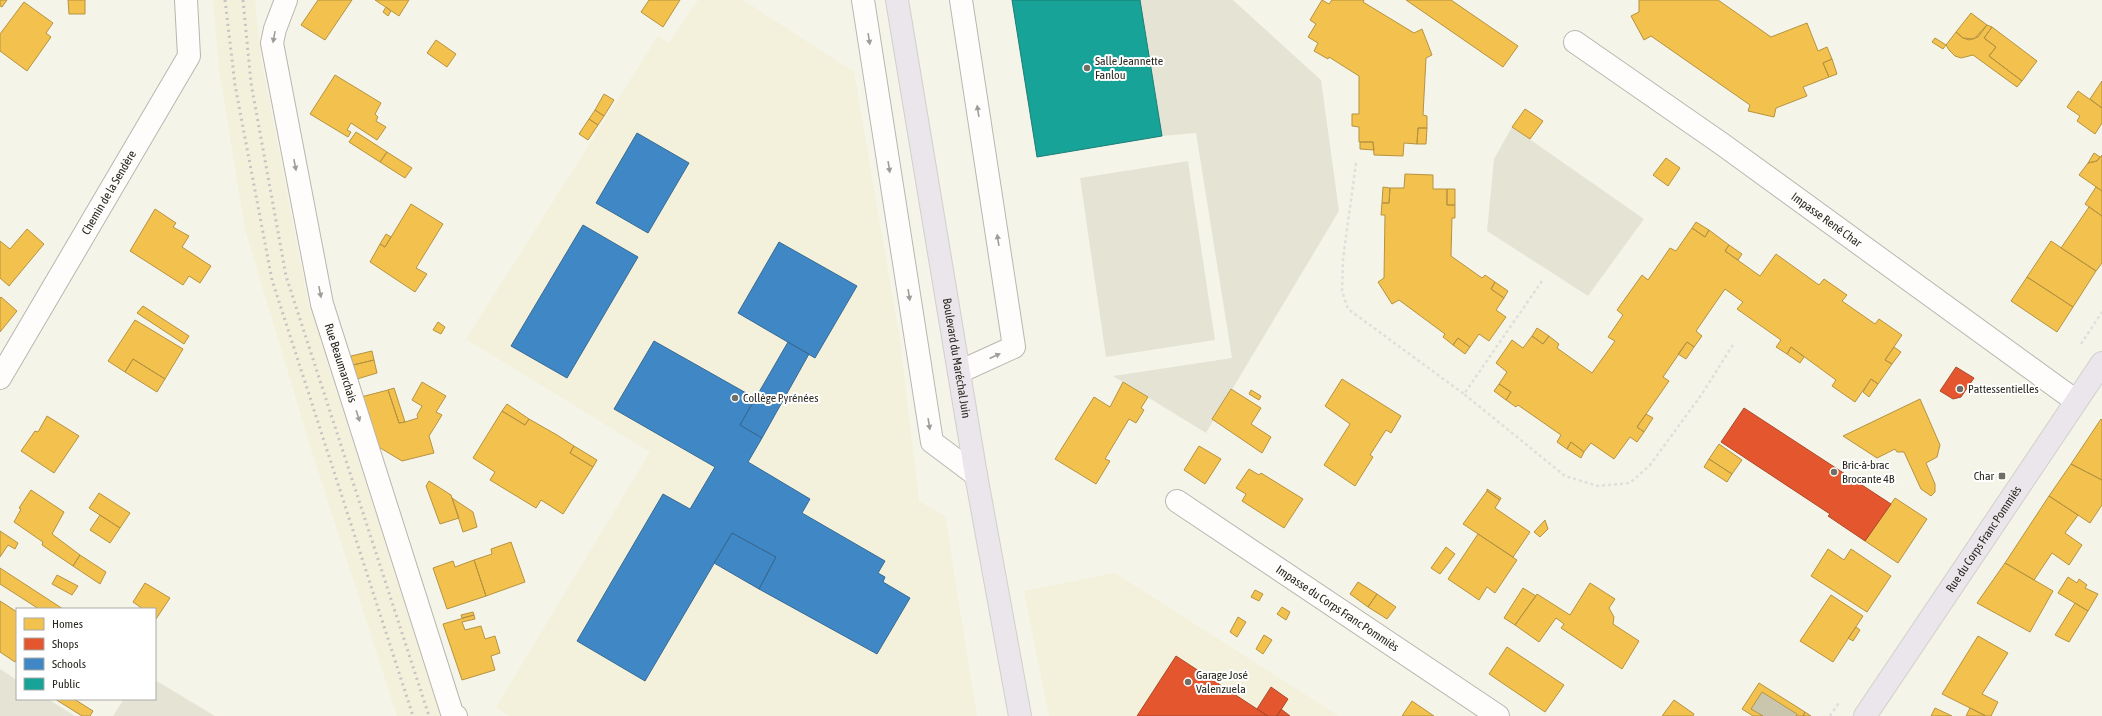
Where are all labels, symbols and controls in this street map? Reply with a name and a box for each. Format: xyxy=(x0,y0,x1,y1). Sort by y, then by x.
one-way arrow xyxy=(270,31,276,43)
one-way arrow xyxy=(866,32,872,45)
place label: Salle Jeannette Fanlou xyxy=(1095,54,1163,82)
marker: Salle Jeannette Fanlou xyxy=(1082,63,1092,73)
one-way arrow xyxy=(975,105,981,117)
street label: Chemin de la Sendère xyxy=(79,148,139,237)
one-way arrow xyxy=(292,159,298,171)
one-way arrow xyxy=(886,161,892,173)
street label: Impasse René Char xyxy=(1789,190,1865,250)
one-way arrow xyxy=(995,234,1001,246)
one-way arrow xyxy=(317,286,323,298)
one-way arrow xyxy=(906,289,912,302)
street label: Boulevard du Maréchal Juin xyxy=(940,297,973,419)
street label: Rue Beaumarchais xyxy=(322,322,360,404)
one-way arrow xyxy=(989,353,1000,359)
place label: Pattessentielles xyxy=(1968,382,2039,396)
marker: Pattessentielles xyxy=(1955,384,1965,394)
place label: Collège Pyrénées xyxy=(743,391,818,405)
marker: Collège Pyrénées xyxy=(730,393,740,403)
one-way arrow xyxy=(355,411,361,423)
one-way arrow xyxy=(926,418,932,430)
place label: Bric-à-brac Brocante 4B xyxy=(1842,458,1895,486)
marker: Bric-à-brac Brocante 4B xyxy=(1829,467,1839,477)
place label: Char xyxy=(1974,469,1994,483)
marker: Char xyxy=(1997,471,2007,481)
street label: Rue du Corps Franc Pommiès xyxy=(1943,483,2024,595)
street label: Impasse du Corps Franc Pommiès xyxy=(1273,562,1401,654)
legend xyxy=(16,608,156,700)
text: Homes xyxy=(52,617,83,631)
text: Shops xyxy=(52,637,78,651)
text: Schools xyxy=(52,657,86,671)
place label: Garage José Valenzuela xyxy=(1196,668,1248,696)
text: Public xyxy=(52,677,80,691)
marker: Garage José Valenzuela xyxy=(1183,677,1193,687)

